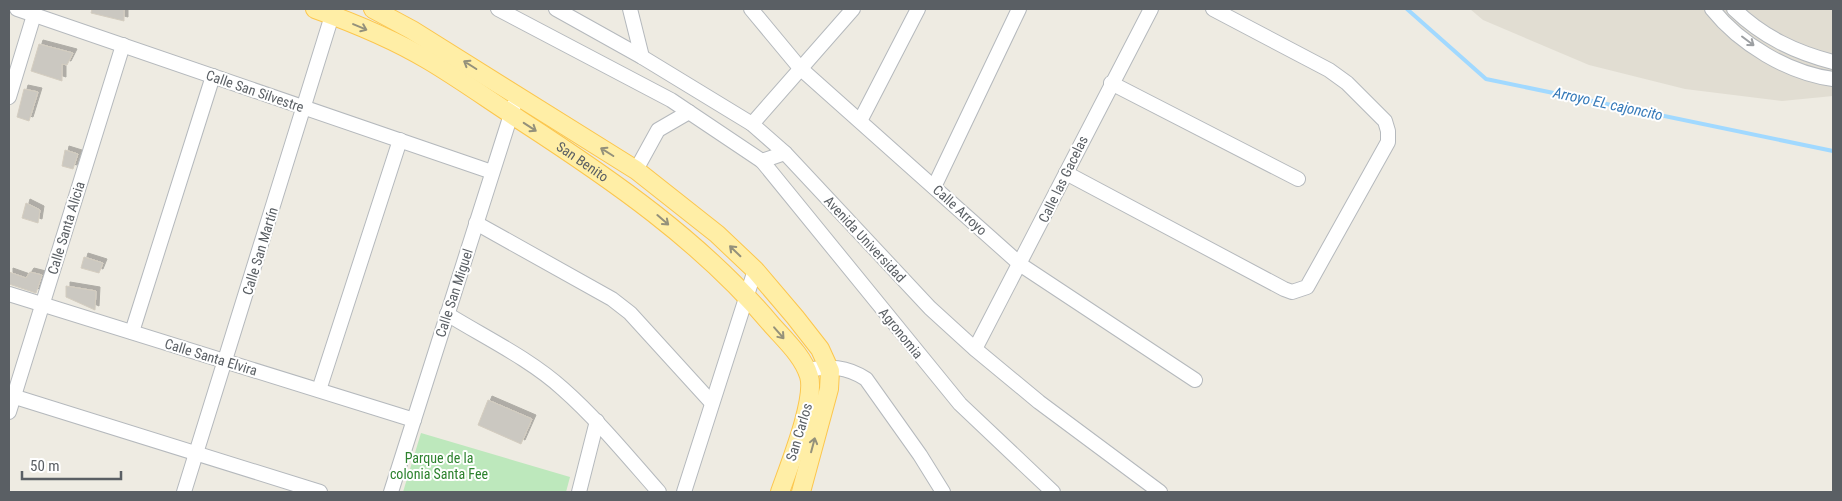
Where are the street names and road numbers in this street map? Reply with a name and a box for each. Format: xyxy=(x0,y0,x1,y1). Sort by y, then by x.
street label: Calle San Silvestre xyxy=(204,67,306,115)
street label: Calle las Gacelas xyxy=(1035,133,1091,225)
street label: San Benito xyxy=(553,138,611,185)
street label: Calle Santa Alicia xyxy=(44,179,88,277)
street label: Calle Arroyo xyxy=(930,182,990,238)
street label: Avenida Universidad xyxy=(821,193,909,285)
street label: Calle San Martín xyxy=(239,205,281,297)
street label: Calle San Miguel xyxy=(432,247,476,339)
street label: Agronomia xyxy=(876,304,926,362)
street label: Calle Santa Elvira xyxy=(163,335,259,379)
street label: San Carlos xyxy=(783,401,815,463)

